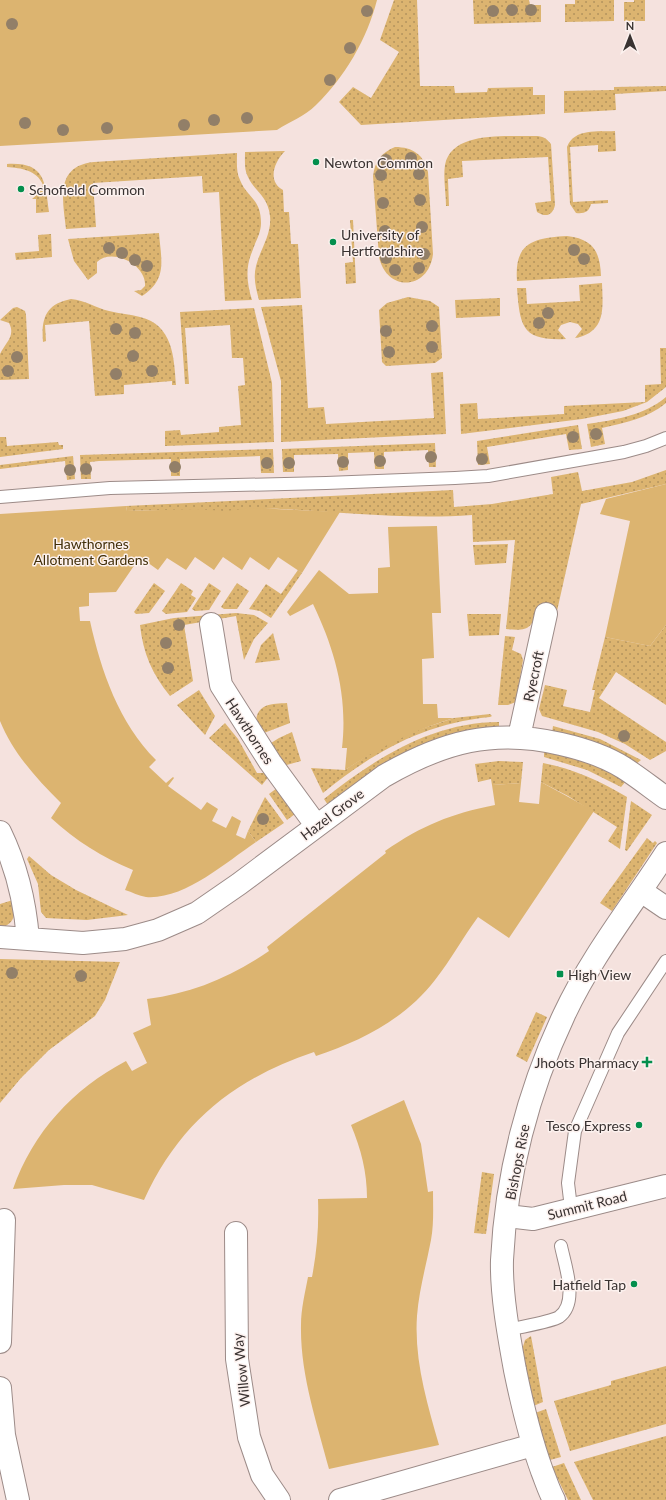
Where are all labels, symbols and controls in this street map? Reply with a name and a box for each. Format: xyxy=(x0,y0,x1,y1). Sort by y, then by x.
north arrow xyxy=(610,16,650,56)
text: N xyxy=(626,19,634,32)
place label: Newton Common xyxy=(324,154,433,171)
marker: Newton Common xyxy=(311,157,321,167)
place label: Schofield Common xyxy=(29,181,145,198)
marker: Schofield Common xyxy=(16,184,26,194)
place label: University of Hertfordshire xyxy=(341,226,423,259)
marker: University of Hertfordshire xyxy=(328,237,338,247)
park label: Hawthornes Allotment Gardens xyxy=(33,535,149,568)
street label: Ryecroft xyxy=(519,648,547,703)
street label: Hawthornes xyxy=(222,695,278,767)
street label: Hazel Grove xyxy=(297,785,367,843)
place label: High View xyxy=(568,966,631,983)
marker: High View xyxy=(555,969,565,979)
place label: Jhoots Pharmacy xyxy=(534,1054,640,1071)
marker: Jhoots Pharmacy xyxy=(642,1057,652,1067)
place label: Tesco Express xyxy=(546,1117,631,1134)
marker: Tesco Express xyxy=(634,1120,644,1130)
street label: Bishops Rise xyxy=(501,1123,533,1201)
street label: Summit Road xyxy=(545,1187,629,1223)
place label: Hatfield Tap xyxy=(552,1276,626,1293)
marker: Hatfield Tap xyxy=(629,1279,639,1289)
street label: Willow Way xyxy=(229,1332,253,1408)

